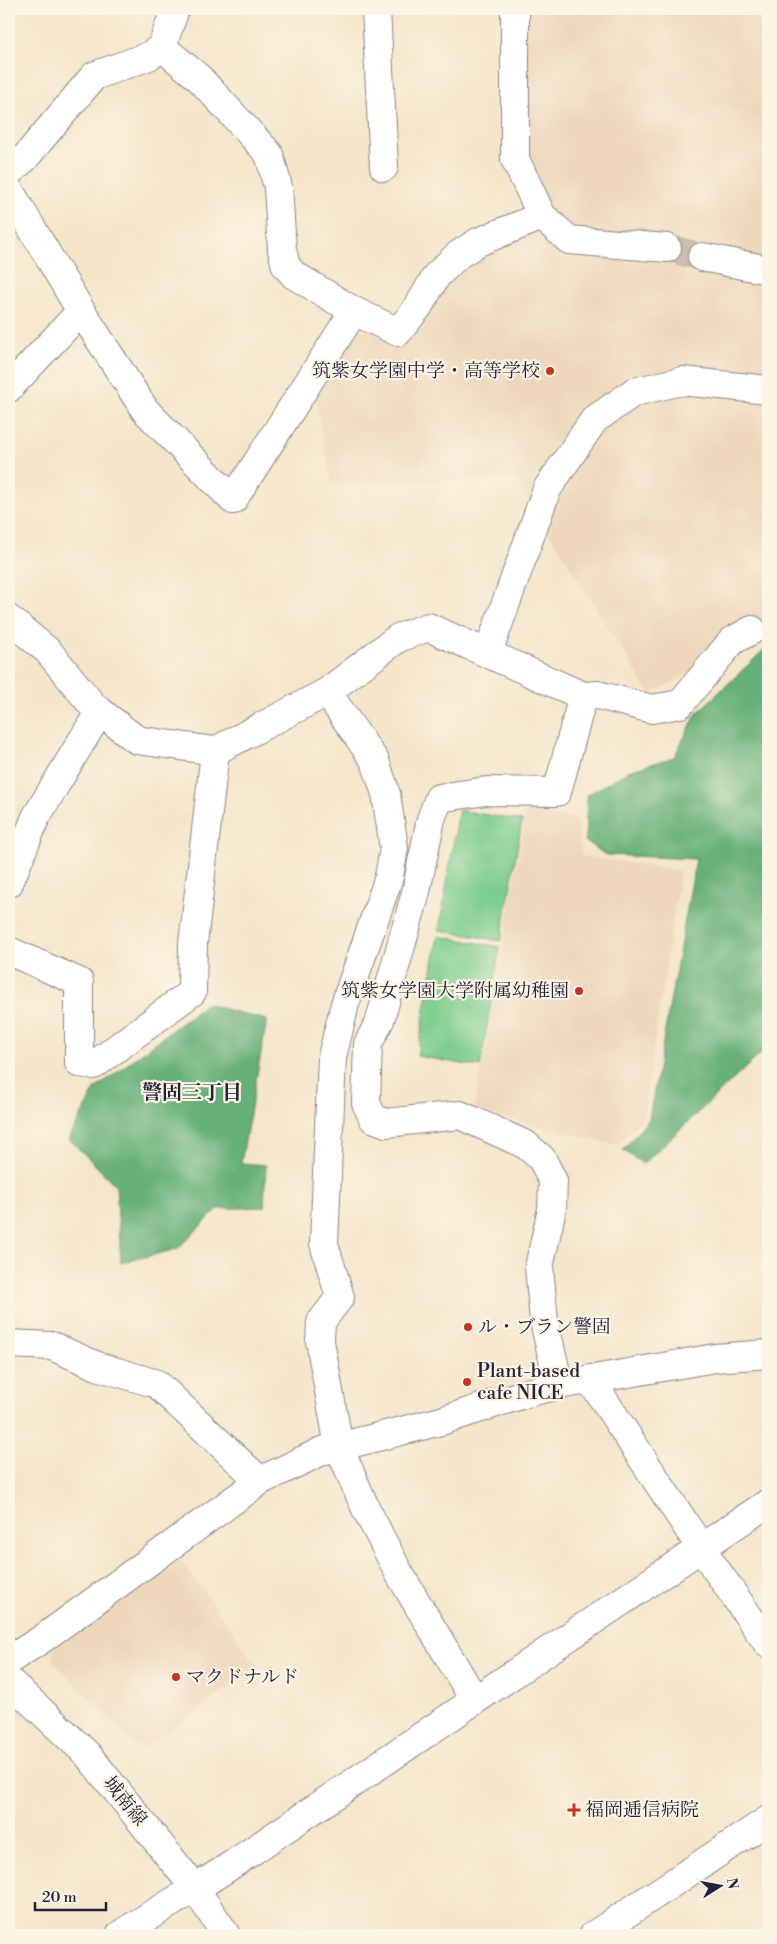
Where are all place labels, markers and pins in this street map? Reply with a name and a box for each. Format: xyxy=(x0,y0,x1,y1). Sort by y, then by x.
place label: 筑紫女学園中学・高等学校 xyxy=(312,359,540,383)
marker: 筑紫女学園中学・高等学校 xyxy=(544,365,556,377)
place label: 筑紫女学園大学附属幼稚園 xyxy=(341,979,569,1003)
marker: 筑紫女学園大学附属幼稚園 xyxy=(573,985,585,997)
place label: ル・ブラン警固 xyxy=(478,1315,611,1339)
marker: ル・ブラン警固 xyxy=(462,1321,474,1333)
place label: Plant-based cafe NICE xyxy=(477,1359,580,1405)
marker: Plant-based cafe NICE xyxy=(461,1376,473,1388)
place label: マクドナルド xyxy=(186,1665,299,1689)
marker: マクドナルド xyxy=(170,1671,182,1683)
place label: 福岡逓信病院 xyxy=(585,1798,699,1822)
marker: 福岡逓信病院 xyxy=(567,1803,581,1817)

